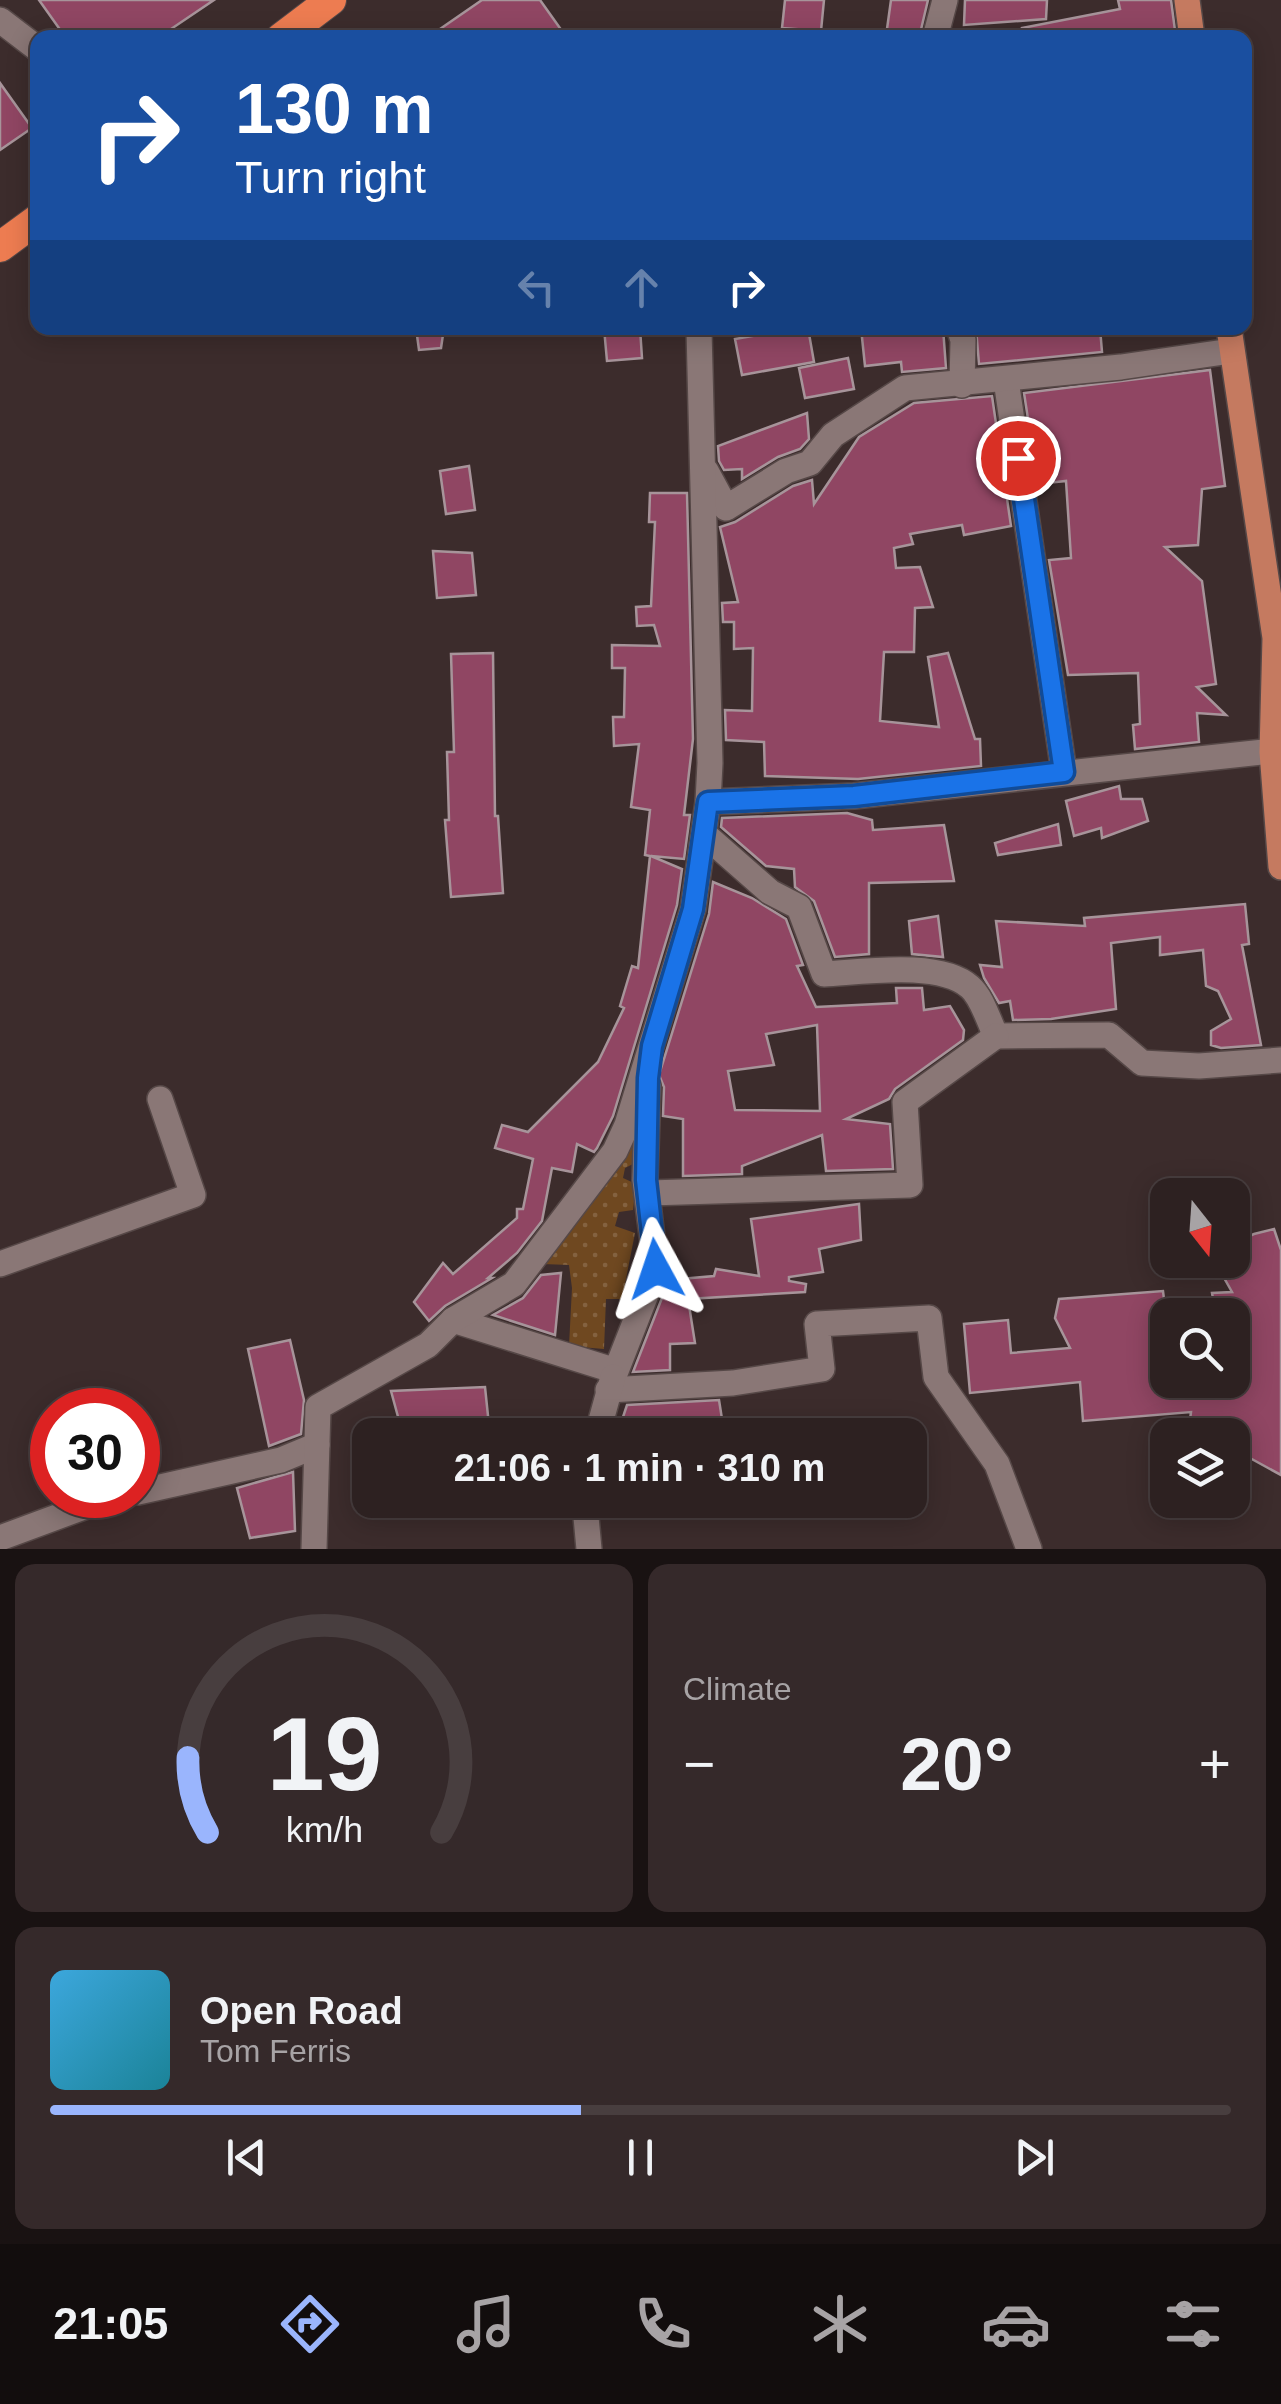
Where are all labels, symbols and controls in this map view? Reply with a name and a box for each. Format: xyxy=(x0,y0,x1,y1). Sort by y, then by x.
icon: right xyxy=(70,70,200,200)
text: 130 m xyxy=(235,70,433,148)
text: Turn right xyxy=(235,152,426,203)
icon: left xyxy=(509,260,564,315)
icon: ahead xyxy=(614,260,669,315)
icon: right xyxy=(719,260,774,315)
pin xyxy=(976,416,1061,501)
icon: arrive xyxy=(991,431,1046,486)
north arrow xyxy=(1150,1178,1250,1278)
map controls xyxy=(1150,1178,1250,1518)
position arrow xyxy=(604,1217,708,1321)
button: search xyxy=(1150,1298,1250,1398)
speed limit sign: 30 xyxy=(30,1388,160,1518)
button: layers xyxy=(1150,1418,1250,1518)
text: 21:06 · 1 min · 310 m xyxy=(454,1447,825,1489)
text: Climate xyxy=(683,1671,791,1707)
text: 19 xyxy=(266,1696,382,1812)
text: 20° xyxy=(900,1722,1014,1806)
text: − xyxy=(683,1733,715,1795)
text: + xyxy=(1199,1733,1231,1795)
text: km/h xyxy=(285,1810,363,1850)
text: Open Road xyxy=(200,1990,403,2032)
text: Tom Ferris xyxy=(200,2033,351,2069)
icon: previous xyxy=(219,2130,274,2185)
icon: pause xyxy=(613,2130,668,2185)
icon: next xyxy=(1007,2130,1062,2185)
icon: directions xyxy=(275,2289,345,2359)
icon: music xyxy=(451,2289,521,2359)
icon: phone xyxy=(628,2289,698,2359)
icon: climate xyxy=(805,2289,875,2359)
icon: car xyxy=(981,2289,1051,2359)
icon: filters xyxy=(1158,2289,1228,2359)
text: 21:05 xyxy=(53,2298,168,2349)

